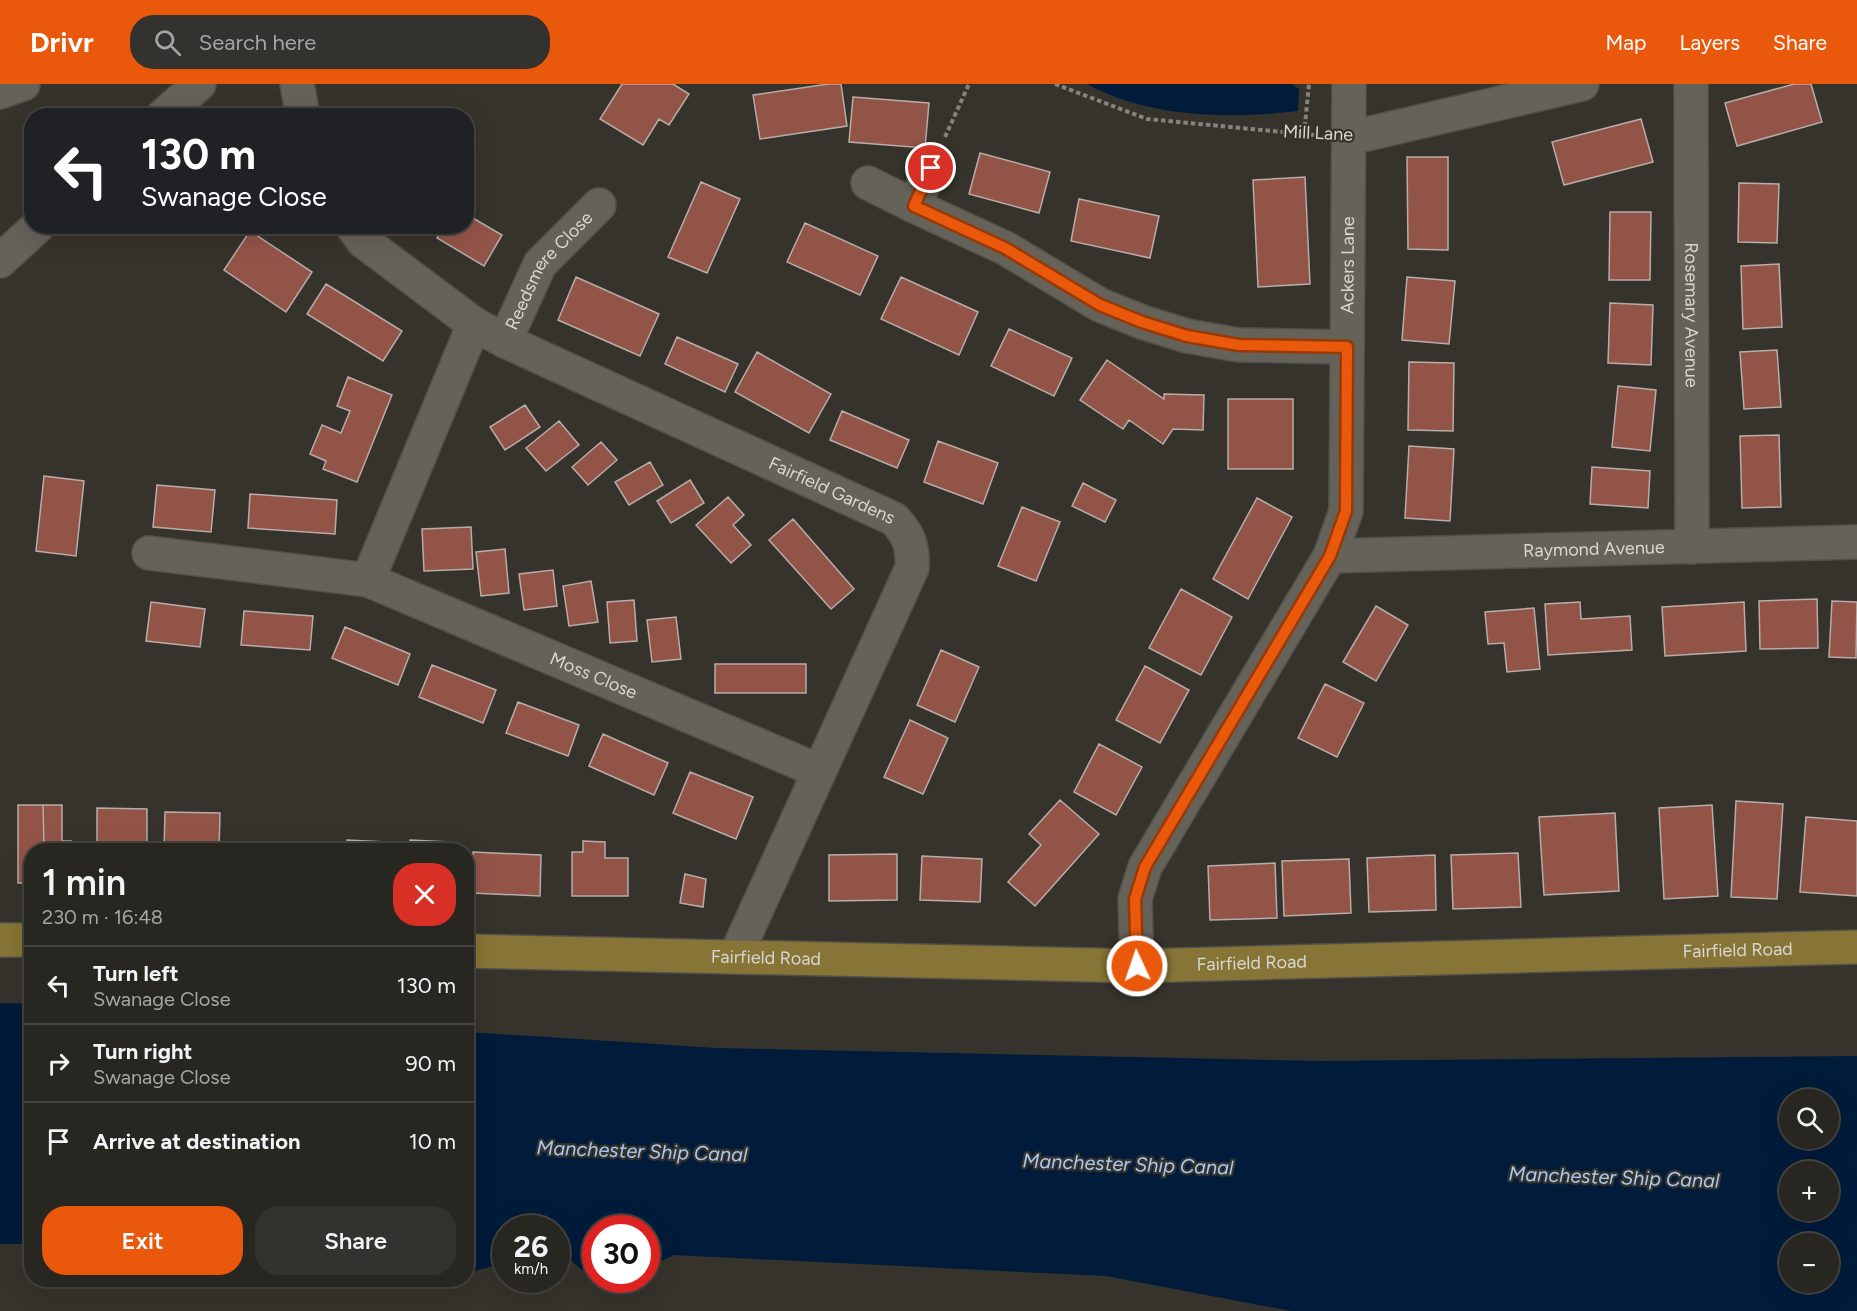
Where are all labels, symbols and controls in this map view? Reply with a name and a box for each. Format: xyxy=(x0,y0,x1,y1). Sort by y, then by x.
search box xyxy=(130,15,550,69)
text: Drivr xyxy=(30,25,94,59)
icon: search xyxy=(151,26,184,59)
text: Search here xyxy=(199,29,316,56)
text: Map xyxy=(1606,30,1646,55)
text: Layers xyxy=(1679,30,1740,55)
text: Share xyxy=(1773,30,1827,55)
street label: Mill Lane xyxy=(1282,120,1354,146)
text: 130 m xyxy=(141,129,256,180)
icon: left xyxy=(42,132,120,210)
pin xyxy=(905,142,956,193)
icon: arrive xyxy=(914,151,947,184)
text: Swanage Close xyxy=(141,180,327,213)
street label: Reedsmere Close xyxy=(501,207,597,333)
street label: Ackers Lane xyxy=(1336,216,1359,314)
street label: Rosemary Avenue xyxy=(1680,242,1703,388)
street label: Fairfield Gardens xyxy=(765,452,899,529)
street label: Raymond Avenue xyxy=(1523,536,1665,562)
street label: Moss Close xyxy=(547,647,641,704)
text: 1 min xyxy=(42,861,126,904)
button: close xyxy=(393,863,456,926)
text: 230 m · 16:48 xyxy=(42,905,163,929)
position arrow xyxy=(1105,934,1169,998)
street label: Fairfield Road xyxy=(1682,938,1793,963)
street label: Fairfield Road xyxy=(711,945,821,970)
street label: Fairfield Road xyxy=(1196,951,1307,975)
text: Turn left xyxy=(93,960,179,987)
icon: left xyxy=(42,969,75,1002)
text: 130 m xyxy=(397,972,456,999)
text: Swanage Close xyxy=(93,987,231,1011)
text: Turn right xyxy=(93,1038,192,1065)
icon: right xyxy=(42,1047,75,1080)
text: 90 m xyxy=(405,1050,456,1077)
text: Swanage Close xyxy=(93,1065,231,1089)
map controls xyxy=(1779,1089,1839,1293)
button: search xyxy=(1779,1089,1839,1149)
icon: arrive xyxy=(42,1125,75,1158)
text: Arrive at destination xyxy=(93,1128,301,1155)
text: 10 m xyxy=(409,1128,456,1155)
water label: Manchester Ship Canal xyxy=(536,1135,748,1167)
water label: Manchester Ship Canal xyxy=(1022,1148,1234,1180)
water label: Manchester Ship Canal xyxy=(1508,1161,1720,1193)
button: + xyxy=(1779,1161,1839,1221)
button: Exit xyxy=(42,1206,243,1275)
button: Share xyxy=(255,1206,456,1275)
speed limit sign: 30 xyxy=(582,1215,660,1293)
text: 26 xyxy=(514,1228,548,1265)
button: − xyxy=(1779,1233,1839,1293)
text: km/h xyxy=(514,1260,548,1278)

